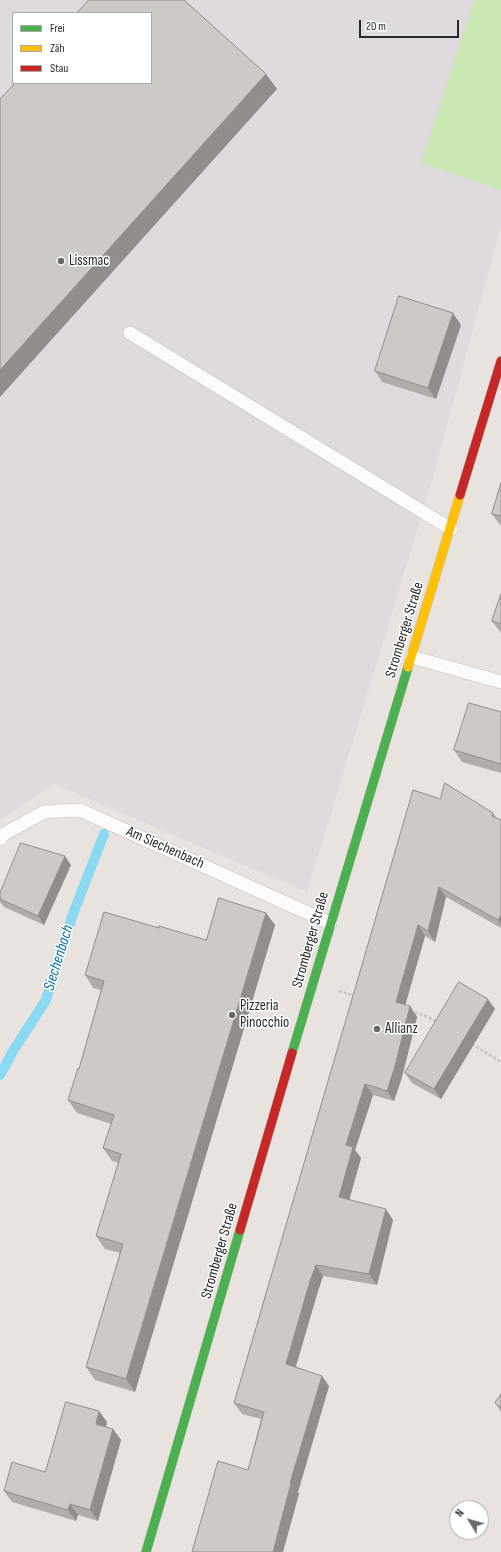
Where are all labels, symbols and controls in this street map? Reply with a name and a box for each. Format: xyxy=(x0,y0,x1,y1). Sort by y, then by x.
legend xyxy=(12,12,152,84)
scale bar xyxy=(361,12,461,38)
text: 20 m xyxy=(366,19,386,34)
text: Frei xyxy=(50,21,65,36)
text: Zäh xyxy=(50,41,65,56)
text: Stau xyxy=(50,61,68,76)
place label: Lissmac xyxy=(69,252,109,270)
marker: Lissmac xyxy=(56,256,66,266)
street label: Stromberger Straße xyxy=(382,580,428,680)
street label: Am Siechenbach xyxy=(123,823,207,873)
street label: Stromberger Straße xyxy=(289,890,333,990)
water label: Siechenbach xyxy=(40,923,78,993)
place label: Pizzeria Pinocchio xyxy=(240,997,289,1032)
marker: Pizzeria Pinocchio xyxy=(227,1010,237,1020)
place label: Allianz xyxy=(385,1020,418,1038)
marker: Allianz xyxy=(372,1024,382,1034)
street label: Stromberger Straße xyxy=(198,1201,242,1301)
north arrow xyxy=(449,1500,489,1540)
text: N xyxy=(453,1507,467,1519)

